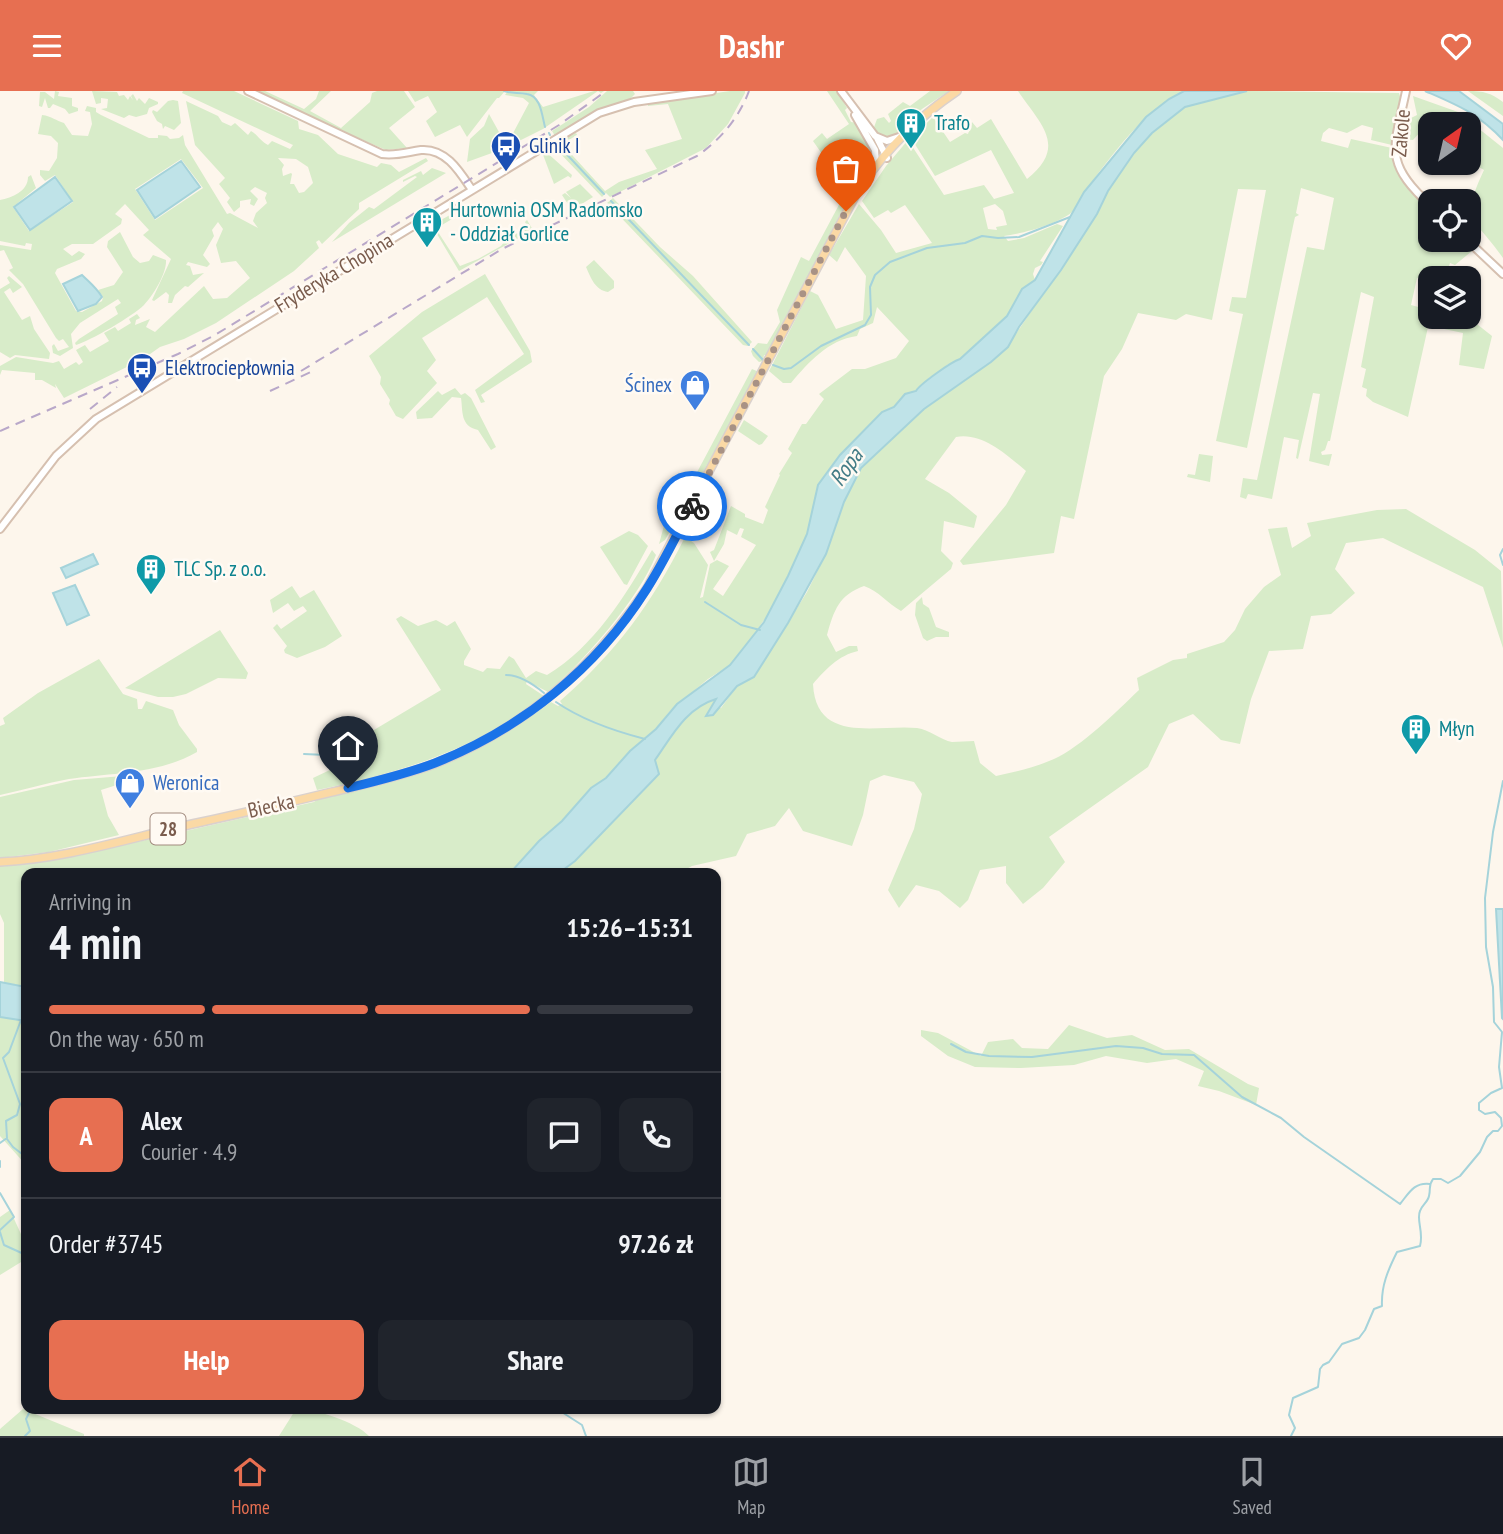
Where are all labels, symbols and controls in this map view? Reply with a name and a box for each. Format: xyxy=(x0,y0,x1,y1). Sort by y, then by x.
text: Dashr xyxy=(719,25,784,67)
icon: menu xyxy=(28,27,66,65)
icon: heart xyxy=(1437,27,1475,65)
building icon: Trafo xyxy=(894,106,928,150)
street label: Zakole xyxy=(1385,108,1416,158)
place label: Trafo xyxy=(934,109,970,136)
north arrow xyxy=(1418,112,1480,175)
map controls xyxy=(1418,112,1481,329)
bus stop icon: Glinik I xyxy=(489,129,523,173)
place label: Glinik I xyxy=(529,132,580,159)
pin xyxy=(816,139,876,211)
icon: bag xyxy=(827,150,865,188)
button: locate xyxy=(1418,189,1481,252)
place label: Hurtownia OSM Radomsko - Oddział Gorlice xyxy=(450,196,643,247)
building icon: Hurtownia OSM Radomsko - Oddział Gorlice xyxy=(410,205,444,249)
street label: Fryderyka Chopina xyxy=(269,226,398,319)
button: layers xyxy=(1418,266,1481,329)
bus stop icon: Elektrociepłownia xyxy=(125,351,159,395)
place label: Elektrociepłownia xyxy=(165,354,295,381)
shop icon: Ścinex xyxy=(678,368,712,412)
place label: Ścinex xyxy=(625,371,672,398)
water label: Ropa xyxy=(822,441,870,491)
courier xyxy=(657,471,727,541)
icon: bike xyxy=(673,487,711,525)
building icon: TLC Sp. z o.o. xyxy=(134,552,168,596)
place label: TLC Sp. z o.o. xyxy=(174,555,266,582)
building icon: Młyn xyxy=(1399,712,1433,756)
place label: Młyn xyxy=(1439,715,1474,742)
pin xyxy=(318,716,378,788)
icon: home xyxy=(329,727,367,765)
shop icon: Weronica xyxy=(113,766,147,810)
place label: Weronica xyxy=(153,769,220,796)
street label: Biecka xyxy=(245,787,297,824)
road number: 28 xyxy=(150,813,186,845)
text: Arriving in xyxy=(49,887,131,916)
text: 15:26–15:31 xyxy=(566,911,693,944)
text: 4 min xyxy=(49,912,142,972)
text: On the way · 650 m xyxy=(49,1024,204,1053)
button: chat xyxy=(527,1098,601,1172)
button: phone xyxy=(619,1098,693,1172)
text: Alex xyxy=(141,1104,182,1137)
text: A xyxy=(79,1119,93,1152)
text: Courier · 4.9 xyxy=(141,1137,237,1166)
text: Order #3745 xyxy=(49,1227,164,1260)
text: 97.26 zł xyxy=(618,1227,693,1260)
button: Help xyxy=(49,1320,364,1400)
button: Share xyxy=(378,1320,693,1400)
tab: Home xyxy=(231,1453,270,1519)
tab: Map xyxy=(732,1453,770,1519)
tab: Saved xyxy=(1233,1453,1272,1519)

